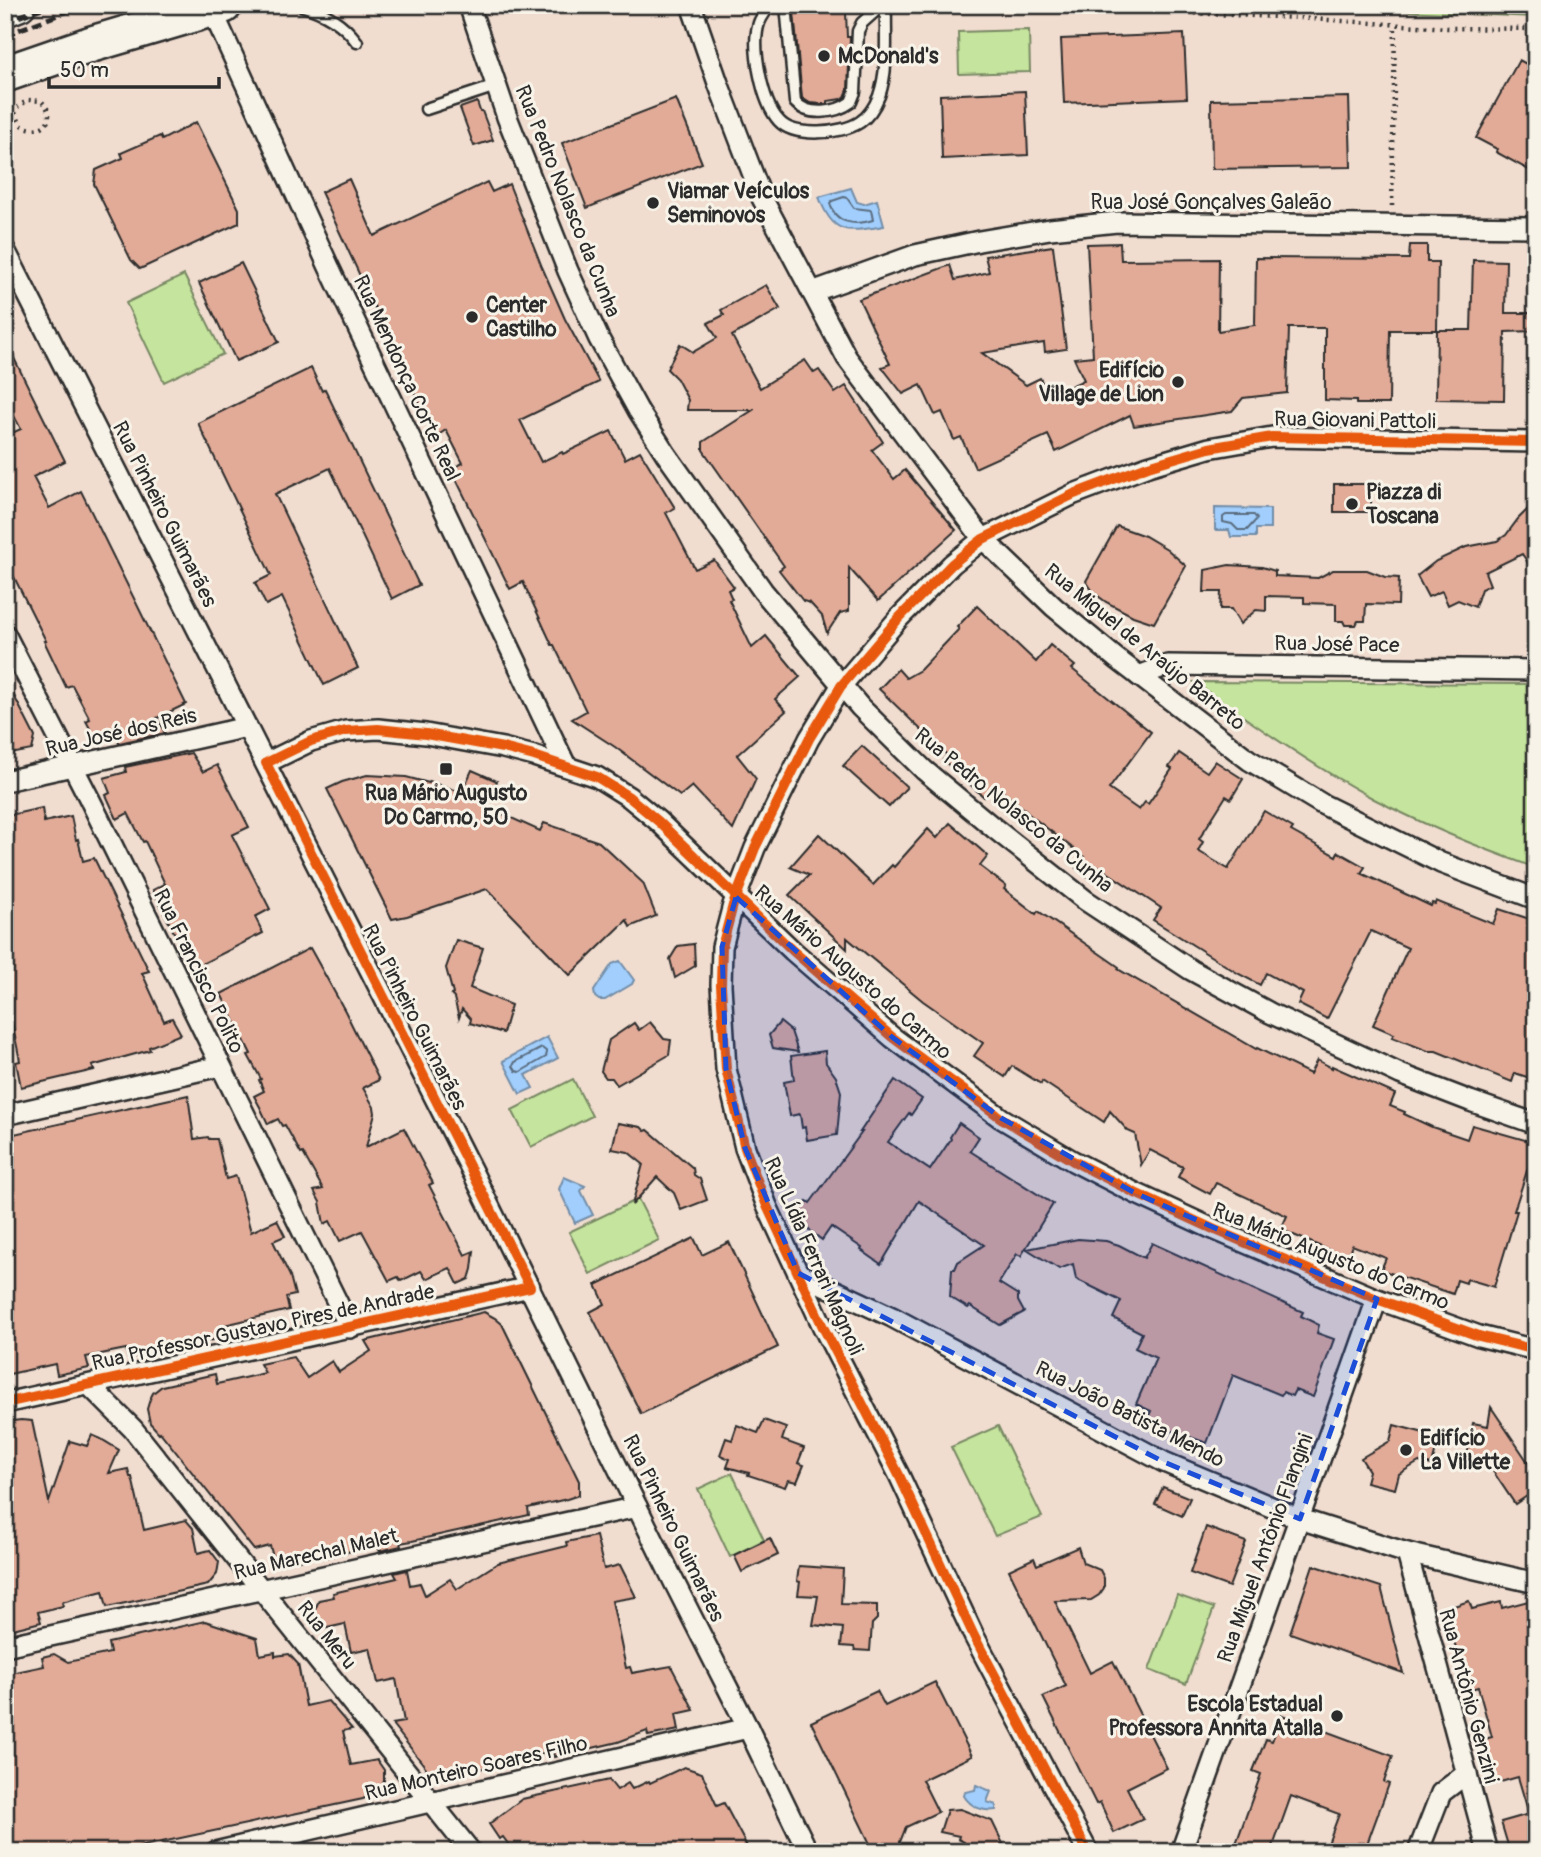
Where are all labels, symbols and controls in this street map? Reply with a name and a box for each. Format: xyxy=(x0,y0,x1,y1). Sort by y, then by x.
place label: McDonald's xyxy=(838,43,939,70)
scale bar xyxy=(49,46,219,90)
marker: McDonald's xyxy=(816,48,832,64)
text: 50 m xyxy=(60,57,109,84)
street label: Rua Pedro Nolasco da Cunha xyxy=(509,81,626,321)
place label: Viamar Veículos Seminovos xyxy=(667,178,810,229)
street label: Rua José Gonçalves Galeão xyxy=(1091,189,1331,216)
marker: Viamar Veículos Seminovos xyxy=(645,195,661,211)
street label: Rua Mendonça Corte Real xyxy=(347,271,466,486)
place label: Center Castilho xyxy=(486,292,557,343)
marker: Center Castilho xyxy=(464,309,480,325)
place label: Edifício Village de Lion xyxy=(1039,357,1165,408)
marker: Edifício Village de Lion xyxy=(1170,374,1186,390)
street label: Rua Giovani Pattoli xyxy=(1274,406,1436,435)
street label: Rua Pinheiro Guimarães xyxy=(106,417,223,612)
place label: Piazza di Toscana xyxy=(1365,479,1442,530)
marker: Piazza di Toscana xyxy=(1344,496,1360,512)
street label: Rua Miguel de Araújo Barreto xyxy=(1039,558,1251,737)
street label: Rua José Pace xyxy=(1274,630,1400,659)
street label: Rua José dos Reis xyxy=(43,702,200,763)
street label: Rua Pedro Nolasco da Cunha xyxy=(909,722,1119,899)
marker: Rua Mário Augusto Do Carmo, 50 xyxy=(438,761,454,777)
place label: Rua Mário Augusto Do Carmo, 50 xyxy=(365,780,528,831)
street label: Rua Mário Augusto do Carmo xyxy=(748,879,957,1066)
street label: Rua Francisco Polito xyxy=(147,884,250,1058)
street label: Rua Pinheiro Guimarães xyxy=(356,920,473,1115)
street label: Rua Lídia Ferrari Magnoli xyxy=(758,1153,869,1360)
street label: Rua Mário Augusto do Carmo xyxy=(1208,1197,1453,1316)
street label: Rua Professor Gustavo Pires de Andrade xyxy=(89,1278,438,1377)
street label: Rua João Batista Mendo xyxy=(1031,1355,1229,1474)
place label: Edifício La Villette xyxy=(1420,1425,1511,1476)
street label: Rua Pinheiro Guimarães xyxy=(616,1430,731,1627)
street label: Rua Miguel Antônio Flangini xyxy=(1211,1430,1320,1667)
marker: Edifício La Villette xyxy=(1398,1442,1414,1458)
street label: Rua Marechal Malet xyxy=(231,1522,401,1587)
street label: Rua Meru xyxy=(291,1596,362,1675)
street label: Rua Antônio Genzini xyxy=(1432,1606,1505,1787)
place label: Escola Estadual Professora Annita Atalla xyxy=(1108,1691,1323,1742)
marker: Escola Estadual Professora Annita Atalla xyxy=(1329,1708,1345,1724)
street label: Rua Monteiro Soares Filho xyxy=(362,1730,590,1807)

